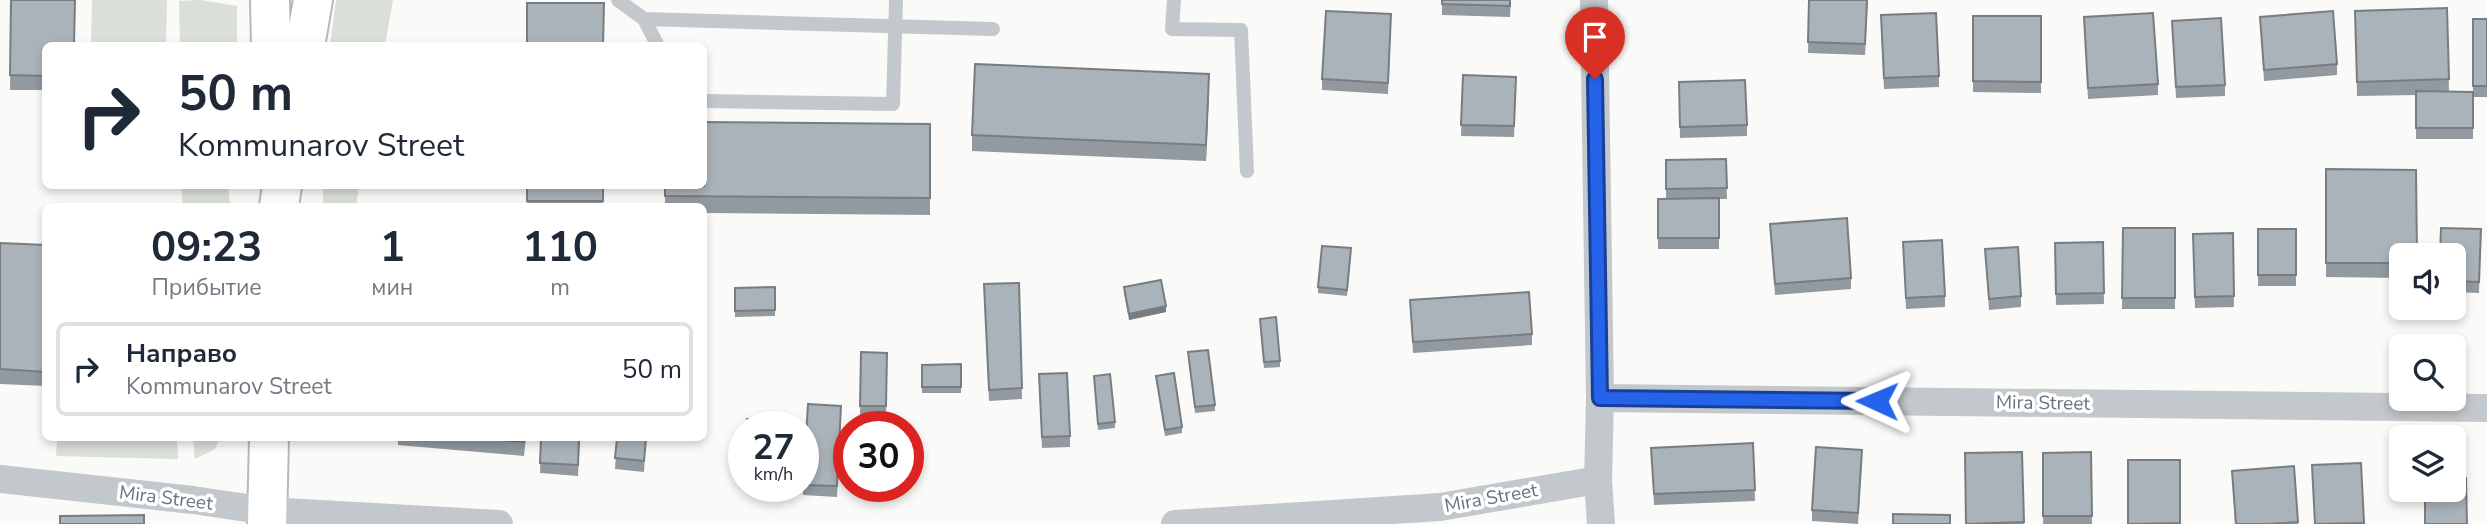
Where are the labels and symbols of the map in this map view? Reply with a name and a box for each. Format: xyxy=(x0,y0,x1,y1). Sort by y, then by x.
pin xyxy=(1565,7,1625,79)
position arrow xyxy=(1840,364,1914,438)
street label: Mira Street xyxy=(1996,389,2091,417)
speed limit sign: 30 xyxy=(833,411,924,502)
street label: Mira Street xyxy=(1442,477,1540,519)
street label: Mira Street xyxy=(118,479,215,517)

